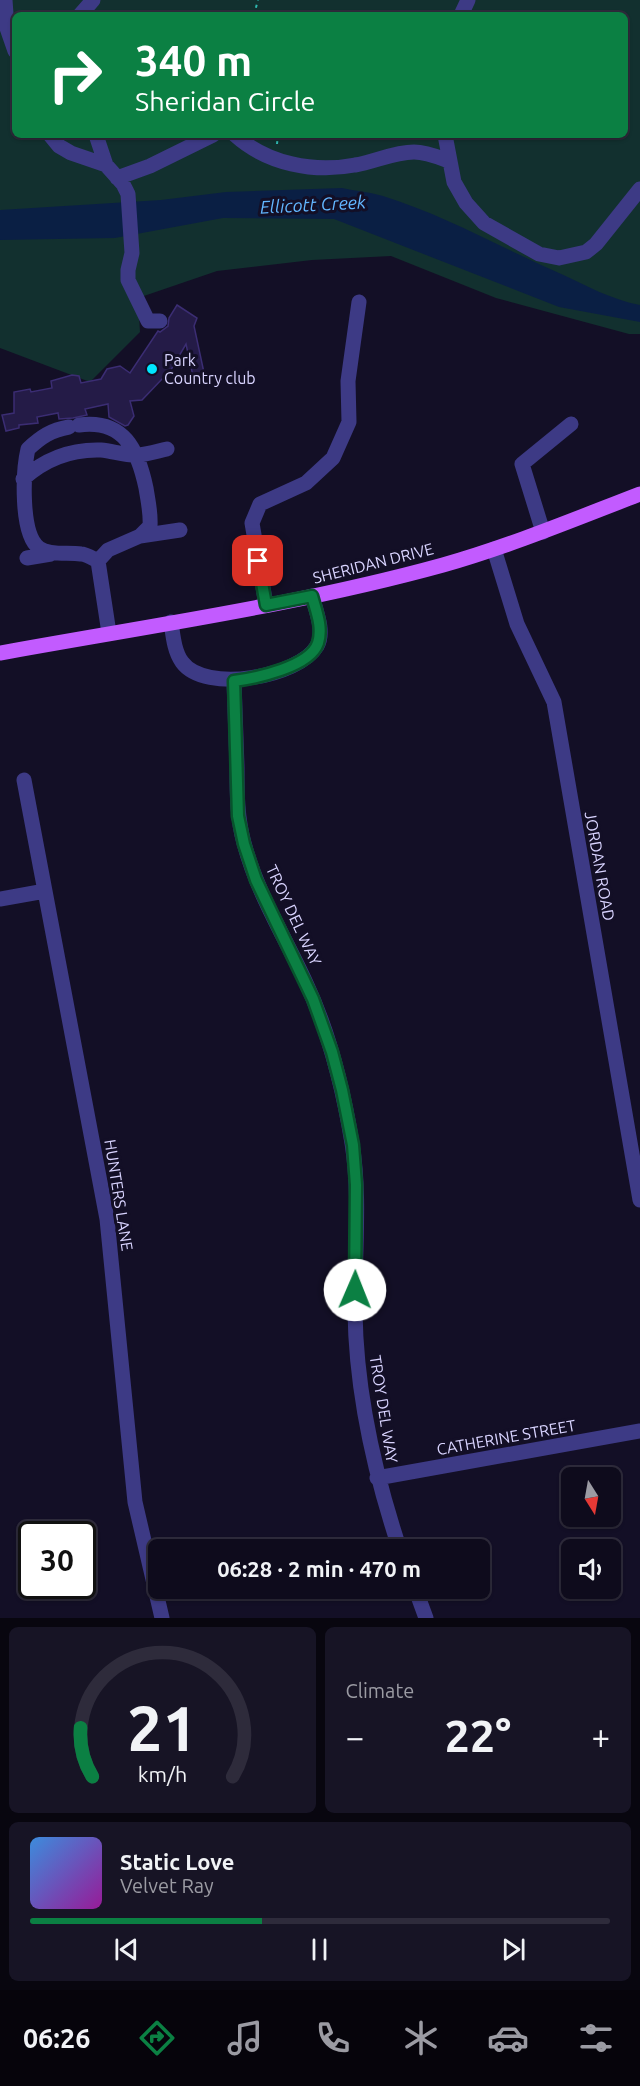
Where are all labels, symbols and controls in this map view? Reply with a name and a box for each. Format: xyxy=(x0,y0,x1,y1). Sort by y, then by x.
icon: right xyxy=(36,36,114,114)
text: 340 m xyxy=(135,37,252,84)
text: Sheridan Circle xyxy=(135,86,315,116)
water label: Ellicott Creek xyxy=(259,191,367,217)
place label: Park Country club xyxy=(164,351,256,387)
marker: Park Country club xyxy=(145,362,159,376)
pin xyxy=(232,535,283,586)
street label: SHERIDAN DRIVE xyxy=(311,539,435,587)
icon: arrive xyxy=(241,544,274,577)
street label: JORDAN ROAD xyxy=(582,810,618,922)
street label: TROY DEL WAY xyxy=(263,862,325,969)
street label: HUNTERS LANE xyxy=(101,1138,137,1252)
position arrow xyxy=(323,1258,387,1322)
street label: TROY DEL WAY xyxy=(367,1354,402,1465)
street label: CATHERINE STREET xyxy=(435,1416,577,1458)
north arrow xyxy=(561,1467,621,1527)
map controls xyxy=(561,1467,621,1599)
speed limit sign: 30 xyxy=(18,1521,96,1599)
button: sound xyxy=(561,1539,621,1599)
text: 06:28 · 2 min · 470 m xyxy=(217,1556,421,1581)
text: Climate xyxy=(346,1679,414,1702)
text: 21 xyxy=(127,1693,197,1763)
text: 22° xyxy=(444,1710,511,1761)
text: − xyxy=(346,1718,364,1755)
text: + xyxy=(591,1718,610,1755)
text: km/h xyxy=(137,1762,187,1786)
text: Static Love xyxy=(120,1849,235,1874)
text: Velvet Ray xyxy=(120,1874,214,1897)
icon: previous xyxy=(110,1933,143,1966)
icon: pause xyxy=(303,1933,336,1966)
icon: next xyxy=(497,1933,530,1966)
icon: directions xyxy=(136,2017,178,2059)
icon: music xyxy=(224,2017,266,2059)
icon: phone xyxy=(312,2017,354,2059)
icon: climate xyxy=(400,2017,442,2059)
icon: car xyxy=(487,2017,529,2059)
icon: filters xyxy=(575,2017,617,2059)
text: 06:26 xyxy=(23,2023,90,2053)

